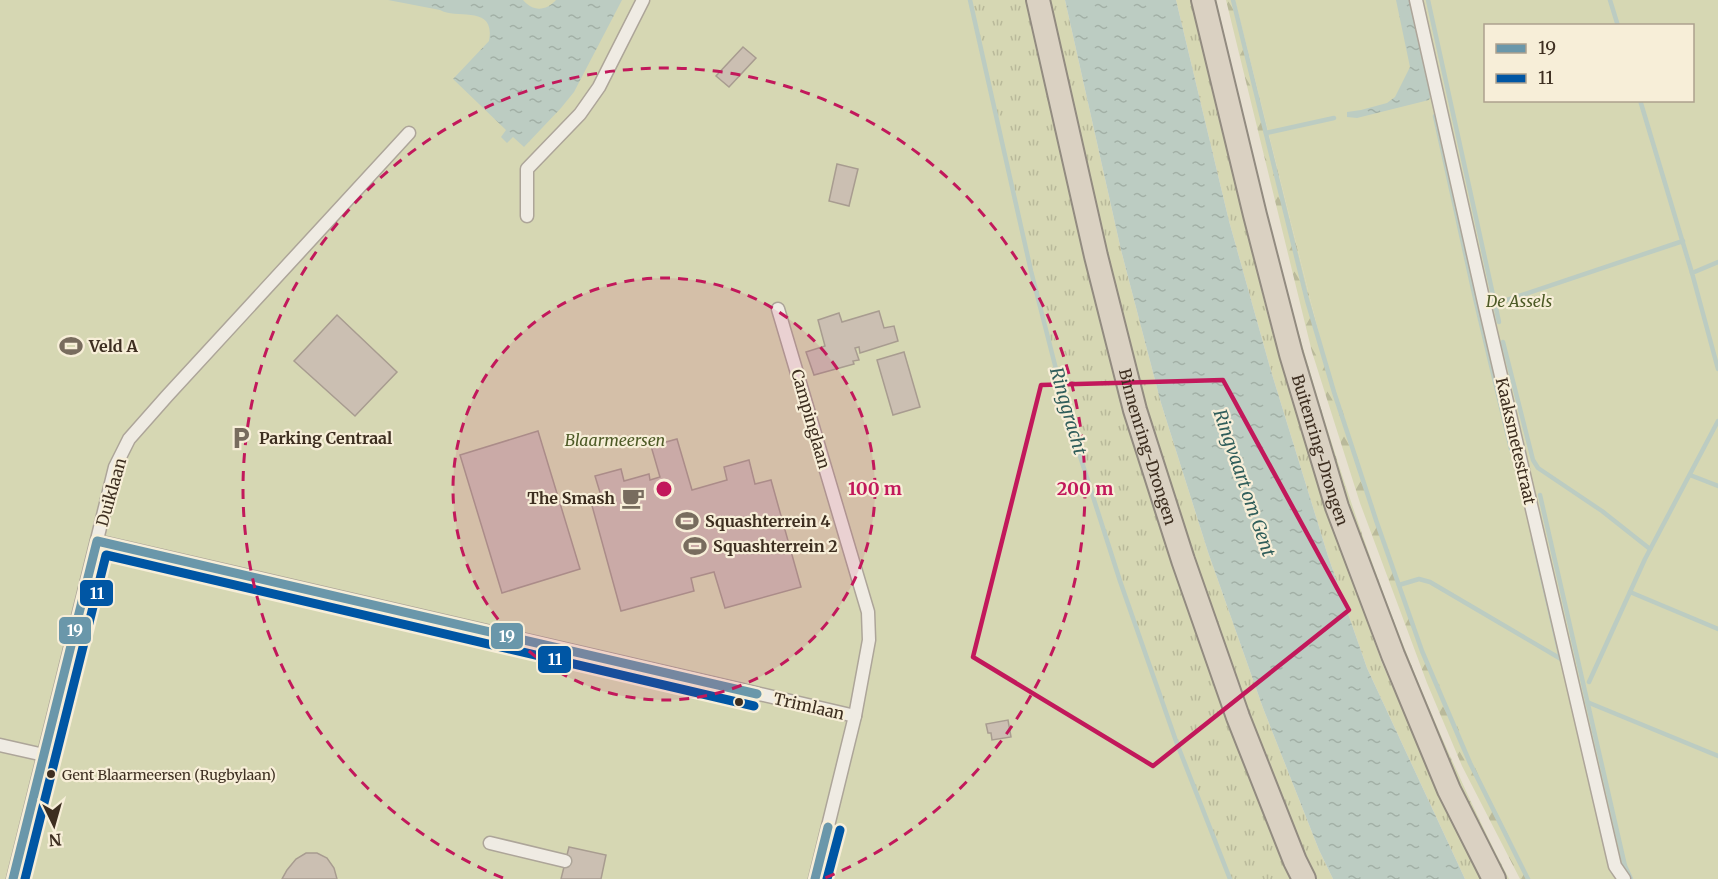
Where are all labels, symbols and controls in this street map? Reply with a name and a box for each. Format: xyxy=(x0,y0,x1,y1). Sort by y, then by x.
legend xyxy=(1484,24,1694,102)
text: 19 xyxy=(1538,36,1556,59)
text: 11 xyxy=(1538,66,1554,89)
park label: De Assels xyxy=(1485,291,1552,311)
sports icon: Veld A xyxy=(58,333,84,359)
place label: Veld A xyxy=(88,336,138,356)
water label: Ringgracht xyxy=(1045,364,1092,458)
street label: Binnenring-Drongen xyxy=(1115,366,1181,528)
street label: Campinglaan xyxy=(787,367,835,471)
street label: Buitenring-Drongen xyxy=(1288,372,1353,529)
street label: Kaaksmetestraat xyxy=(1492,375,1541,507)
water label: Ringvaart om Gent xyxy=(1208,406,1281,560)
parking icon: Parking Centraal xyxy=(228,425,254,451)
place label: Parking Centraal xyxy=(259,428,392,448)
park label: Blaarmeersen xyxy=(565,430,665,450)
street label: Duiklaan xyxy=(92,455,130,529)
text: 100 m xyxy=(848,477,902,500)
text: 200 m xyxy=(1057,477,1113,500)
centre of rings xyxy=(654,479,674,499)
cafe icon: The Smash xyxy=(620,485,646,511)
place label: The Smash xyxy=(527,488,615,508)
sports icon: Squashterrein 4 xyxy=(674,508,700,534)
place label: Squashterrein 4 xyxy=(705,511,831,531)
sports icon: Squashterrein 2 xyxy=(682,533,708,559)
place label: Squashterrein 2 xyxy=(713,536,838,556)
line badge: 11 xyxy=(79,579,114,607)
text: 11 xyxy=(90,583,105,603)
line badge: 19 xyxy=(58,616,92,645)
text: 19 xyxy=(67,620,83,640)
line badge: 19 xyxy=(490,622,524,650)
text: 19 xyxy=(499,626,515,646)
line badge: 11 xyxy=(537,645,572,674)
text: 11 xyxy=(548,649,563,669)
street label: Trimlaan xyxy=(772,688,847,724)
unlabelled marker xyxy=(733,696,745,708)
place label: Gent Blaarmeersen (Rugbylaan) xyxy=(62,766,276,784)
marker: Gent Blaarmeersen (Rugbylaan) xyxy=(45,768,57,780)
north arrow xyxy=(24,795,84,855)
text: N xyxy=(48,829,62,850)

